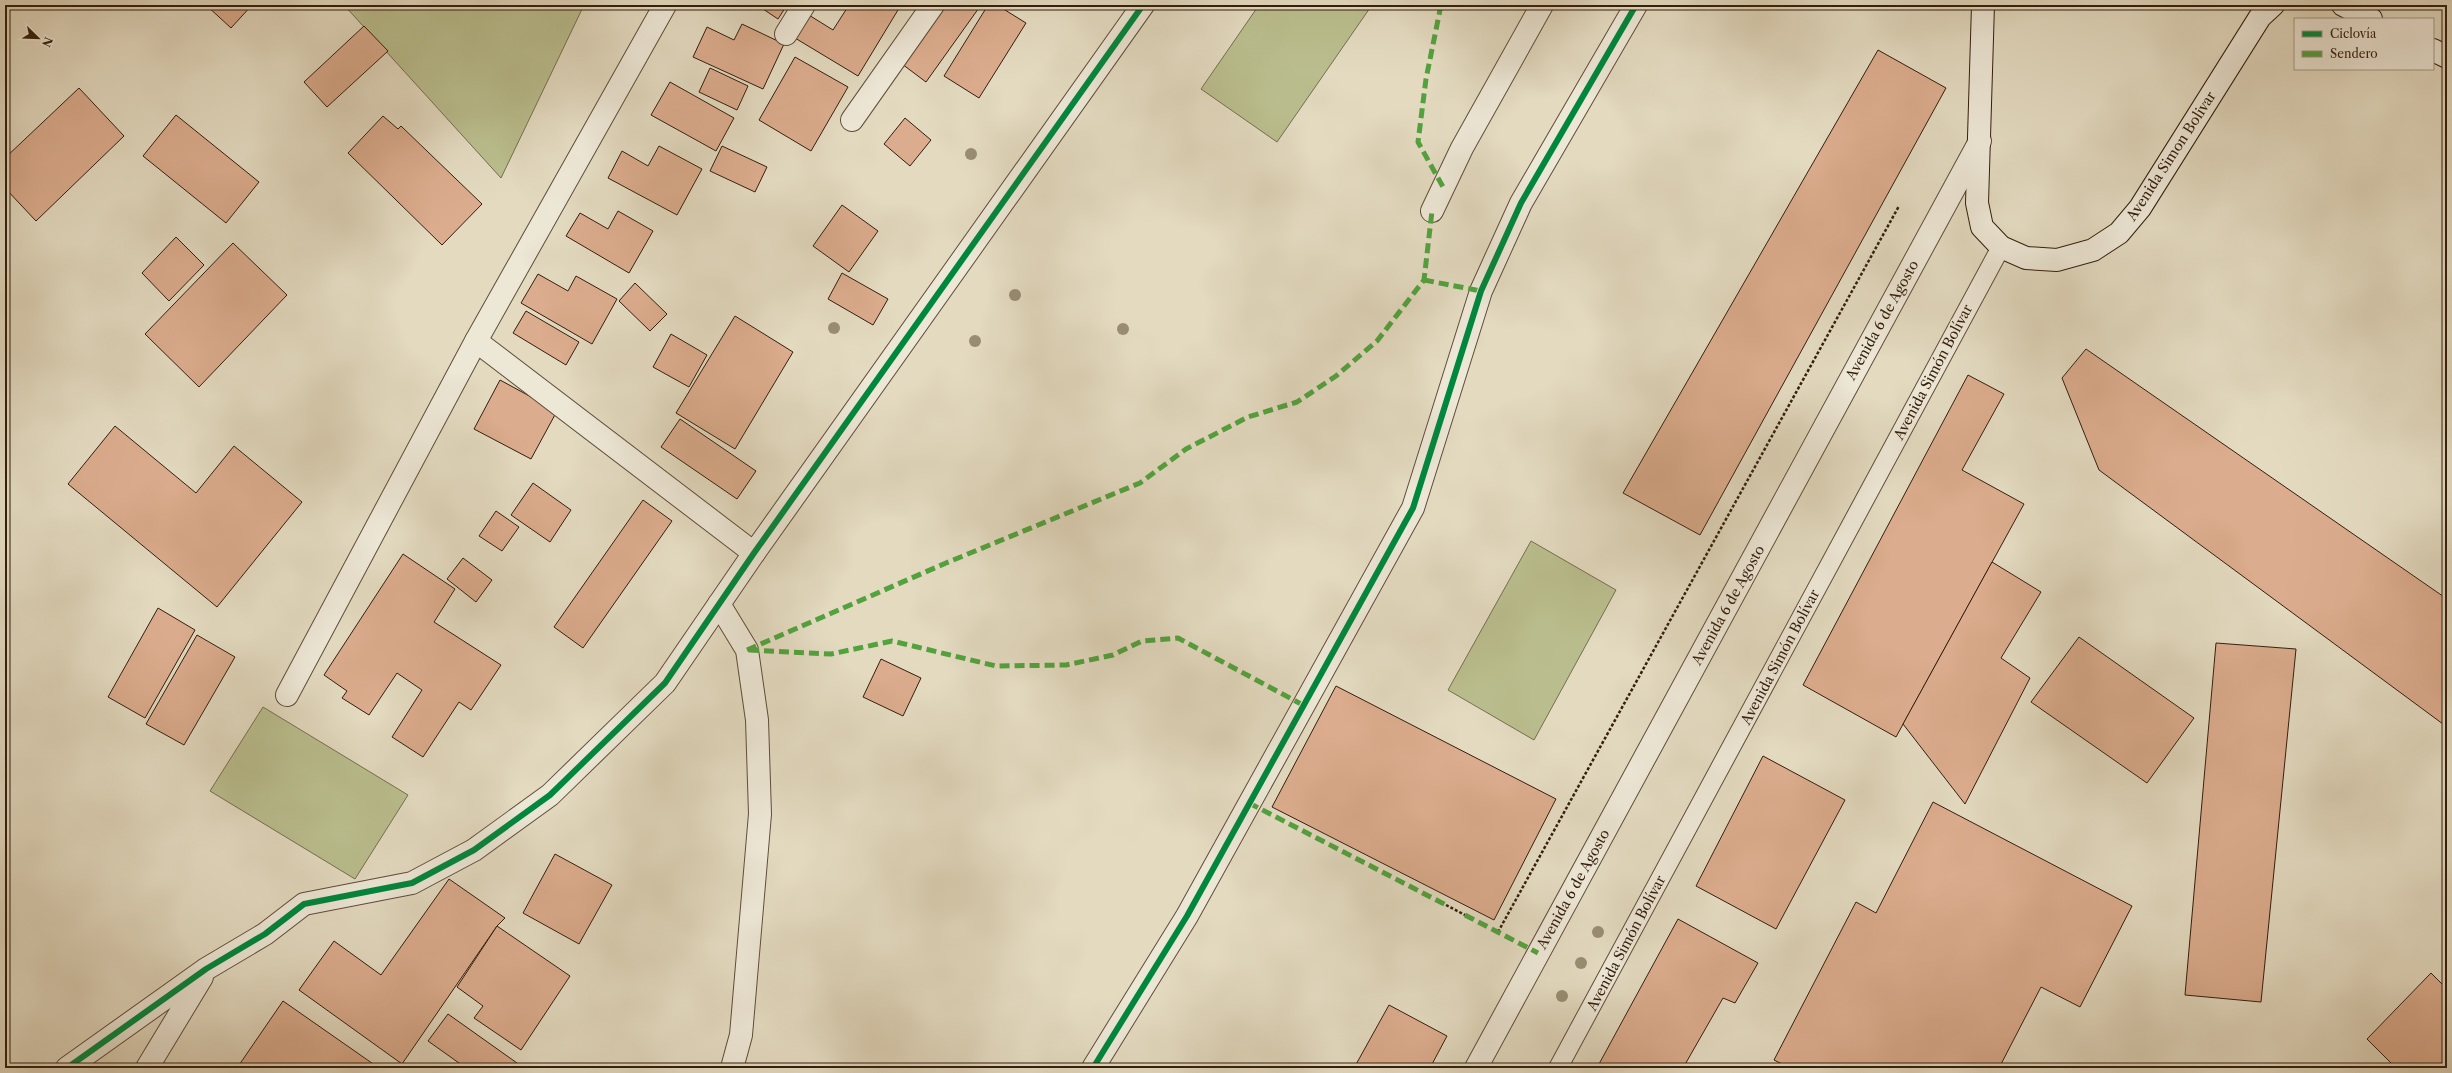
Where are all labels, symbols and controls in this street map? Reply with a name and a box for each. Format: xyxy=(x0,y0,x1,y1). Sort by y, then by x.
north arrow xyxy=(18,18,58,58)
legend xyxy=(2294,18,2434,70)
text: Ciclovía xyxy=(2330,26,2377,41)
text: N xyxy=(39,35,56,49)
text: Sendero xyxy=(2330,46,2378,61)
street label: Avenida Simon Bolivar xyxy=(2122,88,2220,225)
street label: Avenida 6 de Agosto xyxy=(1841,257,1922,384)
street label: Avenida Simón Bolívar xyxy=(1889,301,1976,444)
street label: Avenida 6 de Agosto xyxy=(1687,542,1768,669)
street label: Avenida Simón Bolívar xyxy=(1736,586,1823,729)
street label: Avenida 6 de Agosto xyxy=(1532,826,1613,953)
street label: Avenida Simón Bolívar xyxy=(1582,872,1669,1015)

